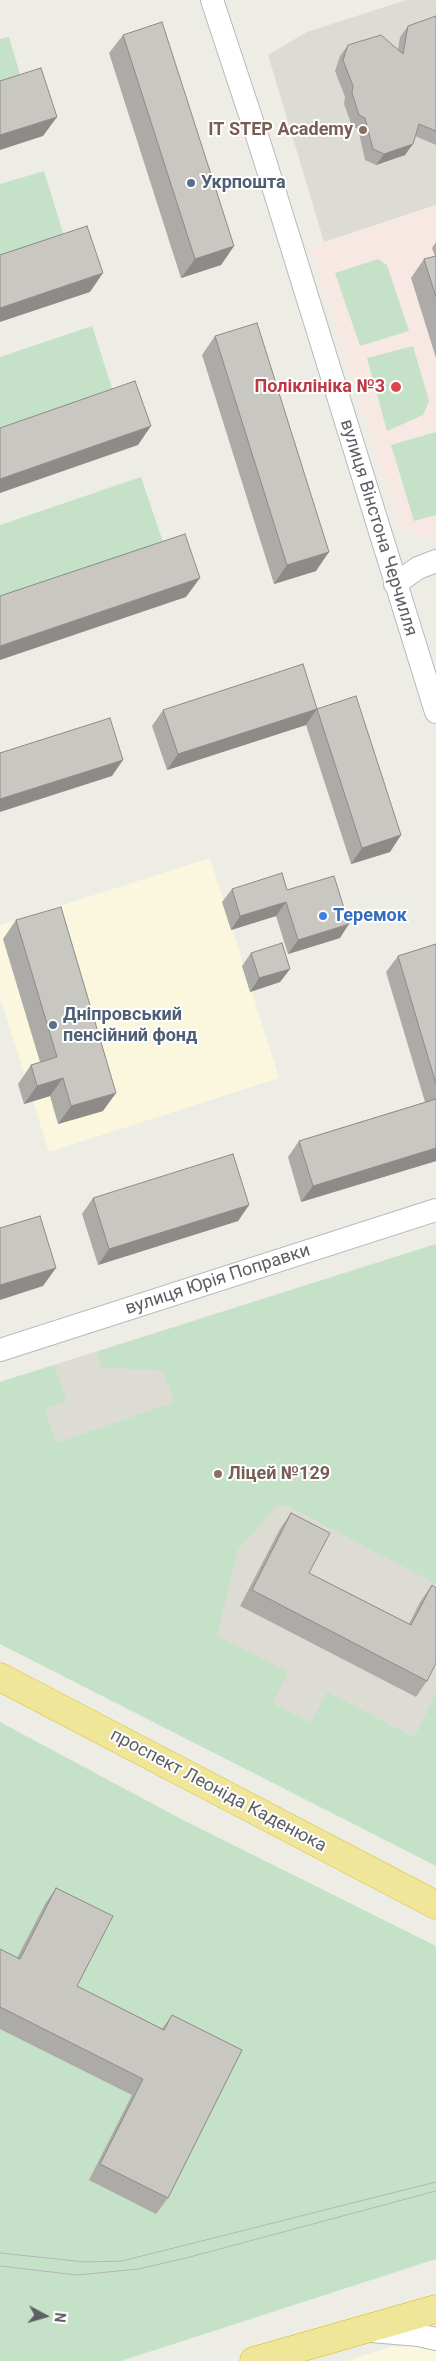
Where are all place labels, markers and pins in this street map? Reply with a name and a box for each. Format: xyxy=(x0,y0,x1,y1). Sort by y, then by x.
place label: IT STEP Academy xyxy=(208,119,353,141)
marker: IT STEP Academy xyxy=(357,124,369,136)
place label: Укрпошта xyxy=(201,172,286,194)
marker: Укрпошта xyxy=(185,177,197,189)
place label: Поліклініка №3 xyxy=(254,376,385,398)
marker: Поліклініка №3 xyxy=(389,380,403,394)
place label: Теремок xyxy=(333,905,407,927)
marker: Теремок xyxy=(317,910,329,922)
place label: Дніпровський пенсійний фонд xyxy=(63,1004,197,1046)
marker: Дніпровський пенсійний фонд xyxy=(47,1019,59,1031)
place label: Ліцей №129 xyxy=(228,1463,330,1485)
marker: Ліцей №129 xyxy=(212,1468,224,1480)

